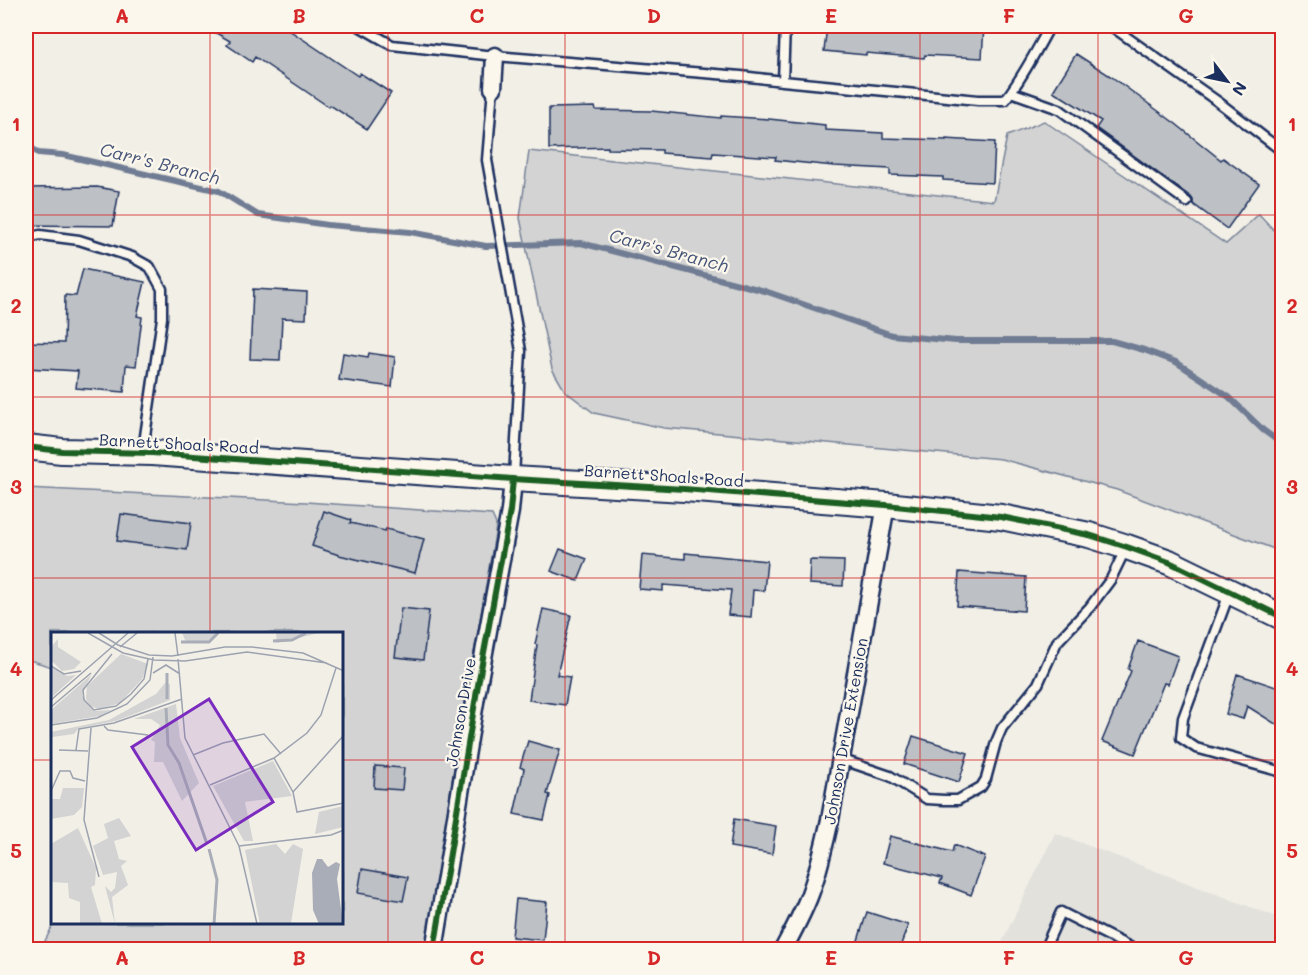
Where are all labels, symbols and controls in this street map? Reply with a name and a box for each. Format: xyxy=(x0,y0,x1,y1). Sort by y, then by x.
text: A xyxy=(115,2,129,28)
text: B xyxy=(292,2,306,28)
text: C xyxy=(470,2,485,28)
text: D xyxy=(647,2,661,28)
text: E xyxy=(825,2,837,28)
text: F xyxy=(1003,2,1016,28)
text: G xyxy=(1178,2,1194,28)
north arrow xyxy=(1197,51,1257,111)
text: N xyxy=(1228,78,1252,100)
text: 1 xyxy=(12,110,20,136)
text: 1 xyxy=(1288,110,1296,136)
water label: Carr's Branch xyxy=(98,137,222,189)
water label: Carr's Branch xyxy=(607,223,731,277)
text: 2 xyxy=(10,292,22,318)
text: 2 xyxy=(1286,292,1298,318)
street label: Barnett Shoals Road xyxy=(98,428,260,458)
street label: Barnett Shoals Road xyxy=(583,459,745,491)
text: 3 xyxy=(10,473,22,499)
text: 3 xyxy=(1286,473,1298,499)
inset map xyxy=(51,632,344,924)
street label: Johnson Drive Extension xyxy=(818,636,872,826)
text: 4 xyxy=(10,655,23,681)
text: 4 xyxy=(1286,655,1299,681)
street label: Johnson Drive xyxy=(440,656,480,768)
text: 5 xyxy=(10,837,22,863)
text: 5 xyxy=(1286,837,1298,863)
text: A xyxy=(115,944,129,970)
text: B xyxy=(292,944,306,970)
text: C xyxy=(470,944,485,970)
text: D xyxy=(647,944,661,970)
text: E xyxy=(825,944,837,970)
text: F xyxy=(1003,944,1016,970)
text: G xyxy=(1178,944,1194,970)

